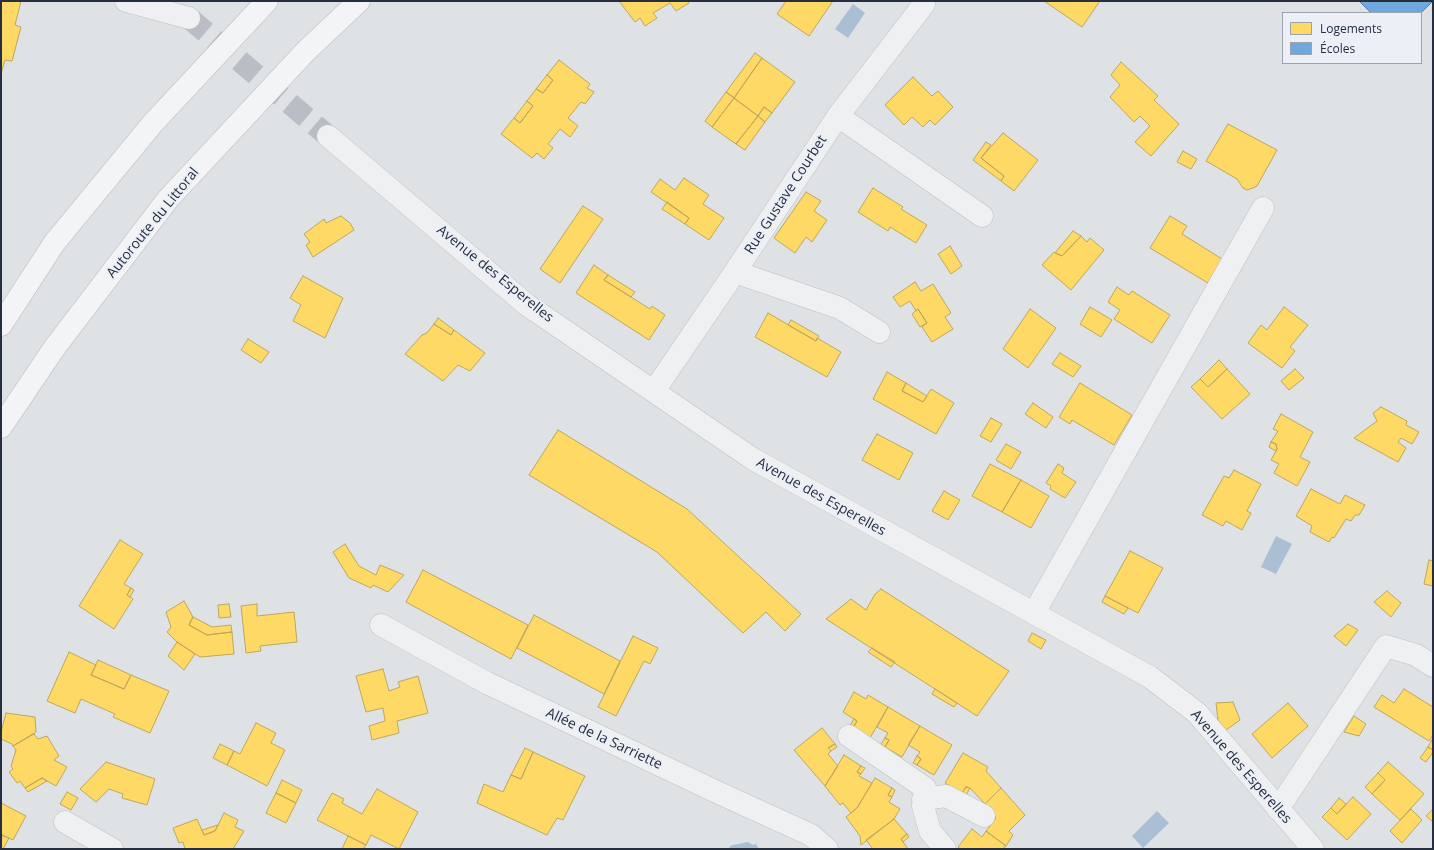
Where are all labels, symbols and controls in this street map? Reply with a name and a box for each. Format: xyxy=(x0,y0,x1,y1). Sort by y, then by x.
legend xyxy=(1282,12,1422,64)
text: Logements xyxy=(1320,20,1382,37)
text: Écoles xyxy=(1320,40,1355,57)
street label: Rue Gustave Courbet xyxy=(741,132,831,258)
street label: Autoroute du Littoral xyxy=(103,164,203,282)
street label: Avenue des Esperelles xyxy=(433,222,557,326)
street label: Avenue des Esperelles xyxy=(753,454,889,540)
street label: Allée de la Sarriette xyxy=(543,705,665,773)
street label: Avenue des Esperelles xyxy=(1187,707,1295,827)

